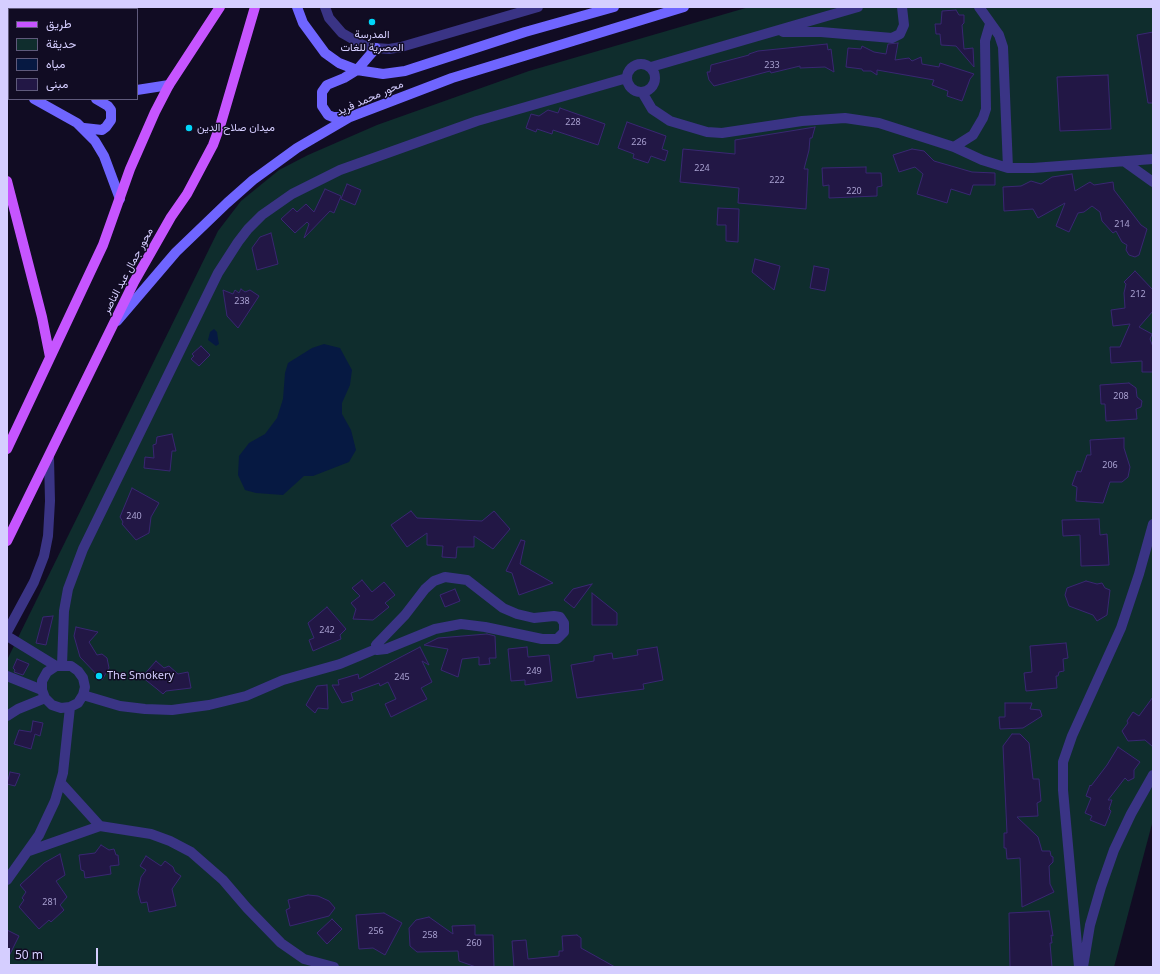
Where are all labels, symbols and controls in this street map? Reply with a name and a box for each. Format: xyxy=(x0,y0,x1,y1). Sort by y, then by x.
legend xyxy=(8,8,138,100)
text: طريق xyxy=(46,15,71,32)
marker: المدرسة المصرية للغات xyxy=(367,17,377,27)
place label: المدرسة المصرية للغات xyxy=(340,28,404,54)
text: حديقة xyxy=(46,35,76,52)
text: مياه xyxy=(46,55,65,72)
house number: 233 xyxy=(764,60,780,70)
text: مبنى xyxy=(46,75,68,92)
street label: محور محمد فريد xyxy=(335,77,405,119)
house number: 228 xyxy=(565,117,581,127)
place label: ميدان صلاح الدين xyxy=(197,121,275,135)
marker: ميدان صلاح الدين xyxy=(184,123,194,133)
house number: 226 xyxy=(631,137,647,147)
house number: 224 xyxy=(694,163,710,173)
house number: 222 xyxy=(769,175,785,185)
house number: 220 xyxy=(846,186,862,196)
house number: 214 xyxy=(1114,219,1130,229)
street label: محور جمال عبد الناصر xyxy=(100,226,156,316)
house number: 212 xyxy=(1130,289,1146,299)
house number: 238 xyxy=(234,296,250,306)
house number: 208 xyxy=(1113,391,1129,401)
house number: 206 xyxy=(1102,460,1118,470)
house number: 240 xyxy=(126,511,142,521)
house number: 242 xyxy=(319,625,335,635)
house number: 249 xyxy=(526,666,542,676)
place label: The Smokery xyxy=(107,669,174,683)
marker: The Smokery xyxy=(94,671,104,681)
house number: 245 xyxy=(394,672,410,682)
house number: 281 xyxy=(42,897,58,907)
house number: 256 xyxy=(368,926,384,936)
house number: 258 xyxy=(422,930,438,940)
house number: 260 xyxy=(466,938,482,948)
scale bar xyxy=(10,940,100,966)
text: 50 m xyxy=(15,946,43,963)

